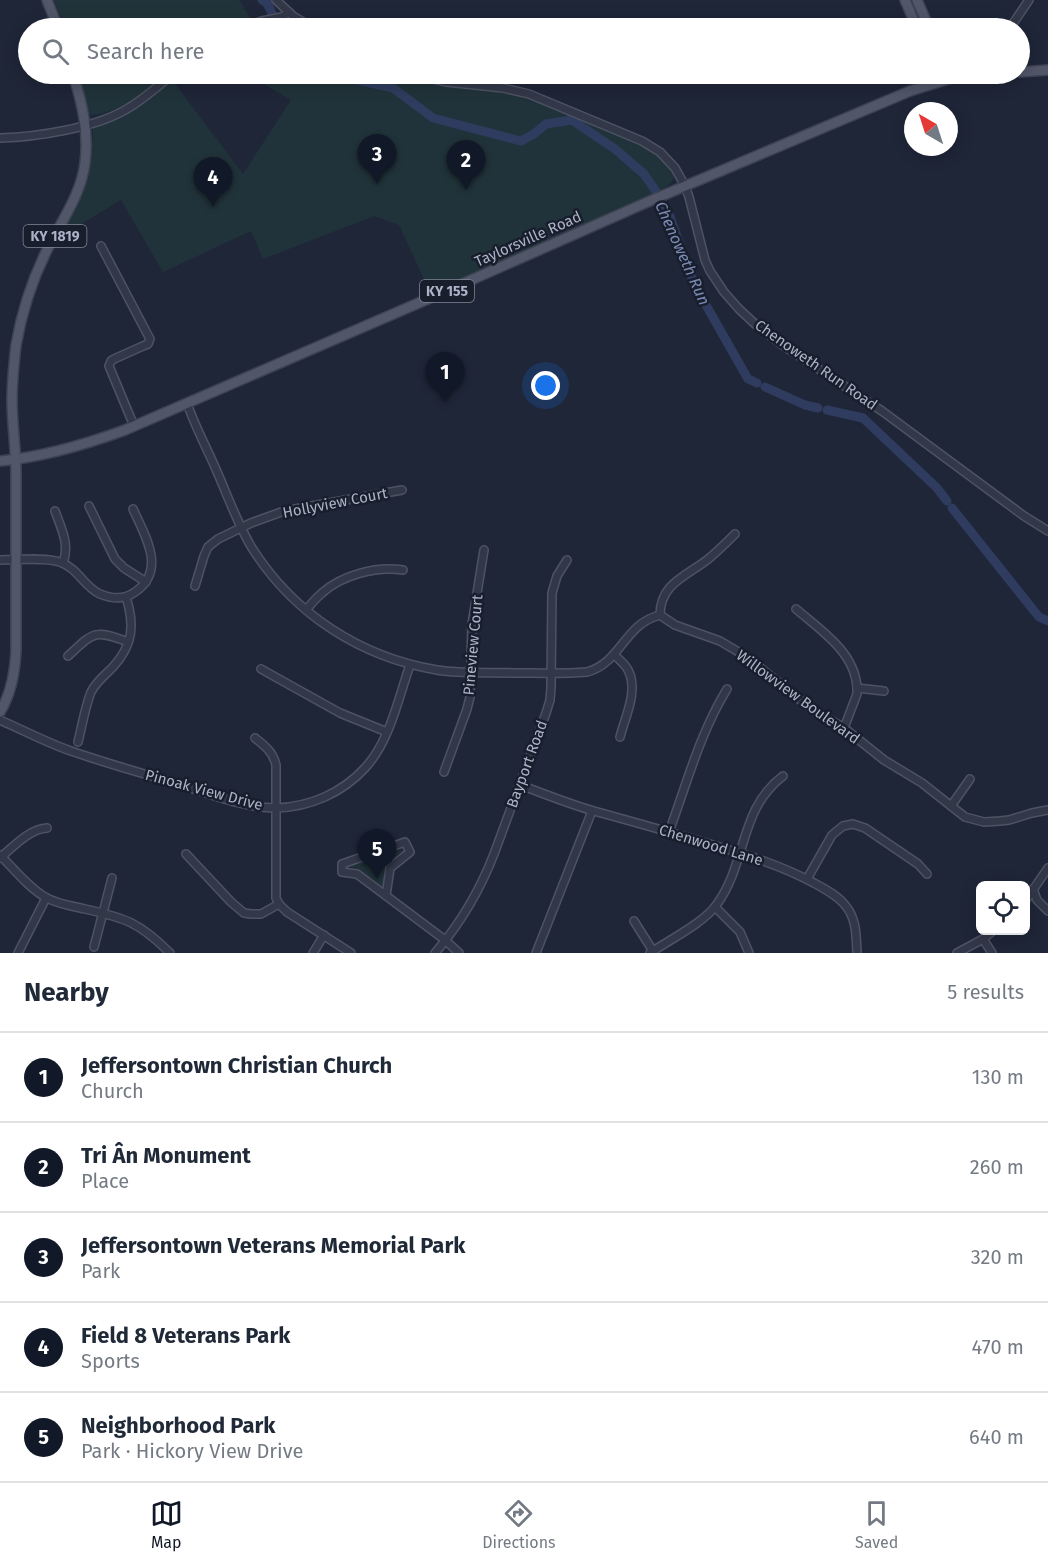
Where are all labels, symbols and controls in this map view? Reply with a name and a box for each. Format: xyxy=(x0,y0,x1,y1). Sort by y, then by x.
search box xyxy=(18,18,1030,84)
icon: search xyxy=(39,35,72,68)
text: Search here xyxy=(87,38,205,65)
north arrow xyxy=(904,102,958,156)
pin: 3 xyxy=(358,134,397,184)
pin: 2 xyxy=(446,140,486,190)
pin: 4 xyxy=(194,158,232,207)
water label: Chenoweth Run xyxy=(651,198,714,308)
street label: Taylorsville Road xyxy=(472,207,584,271)
road number: KY 1819 xyxy=(23,225,86,247)
road number: KY 155 xyxy=(420,280,474,302)
street label: Chenoweth Run Road xyxy=(751,316,881,414)
pin: 1 xyxy=(426,352,464,402)
your location xyxy=(531,371,560,400)
street label: Hollyview Court xyxy=(281,484,389,522)
street label: Pineview Court xyxy=(460,593,486,696)
street label: Willowview Boulevard xyxy=(733,646,863,748)
street label: Bayport Road xyxy=(503,718,551,810)
street label: Pinoak View Drive xyxy=(143,766,265,814)
street label: Chenwood Lane xyxy=(657,821,765,869)
pin: 5 xyxy=(358,830,397,879)
map controls xyxy=(976,881,1030,935)
button: locate xyxy=(976,881,1030,935)
text: Nearby xyxy=(24,977,109,1008)
text: 5 results xyxy=(947,980,1024,1004)
text: Jeffersontown Christian Church xyxy=(81,1052,392,1079)
text: 1 xyxy=(39,1065,48,1089)
text: 130 m xyxy=(972,1065,1024,1089)
text: Church xyxy=(81,1079,144,1103)
text: Tri Ân Monument xyxy=(81,1142,251,1169)
text: 2 xyxy=(38,1155,49,1179)
text: 260 m xyxy=(970,1155,1024,1179)
text: Place xyxy=(81,1169,129,1193)
text: Jeffersontown Veterans Memorial Park xyxy=(81,1232,465,1259)
text: 3 xyxy=(38,1245,49,1269)
text: 320 m xyxy=(971,1245,1024,1269)
text: Park xyxy=(81,1259,120,1283)
text: Field 8 Veterans Park xyxy=(81,1322,290,1349)
text: 4 xyxy=(38,1335,49,1359)
text: 470 m xyxy=(972,1335,1024,1359)
text: Sports xyxy=(81,1349,140,1373)
text: Neighborhood Park xyxy=(81,1412,275,1439)
text: 5 xyxy=(38,1425,49,1449)
text: 640 m xyxy=(969,1425,1024,1449)
text: Park · Hickory View Drive xyxy=(81,1439,303,1463)
tab: Map xyxy=(150,1497,183,1552)
tab: Directions xyxy=(482,1497,556,1552)
tab: Saved xyxy=(855,1497,898,1552)

